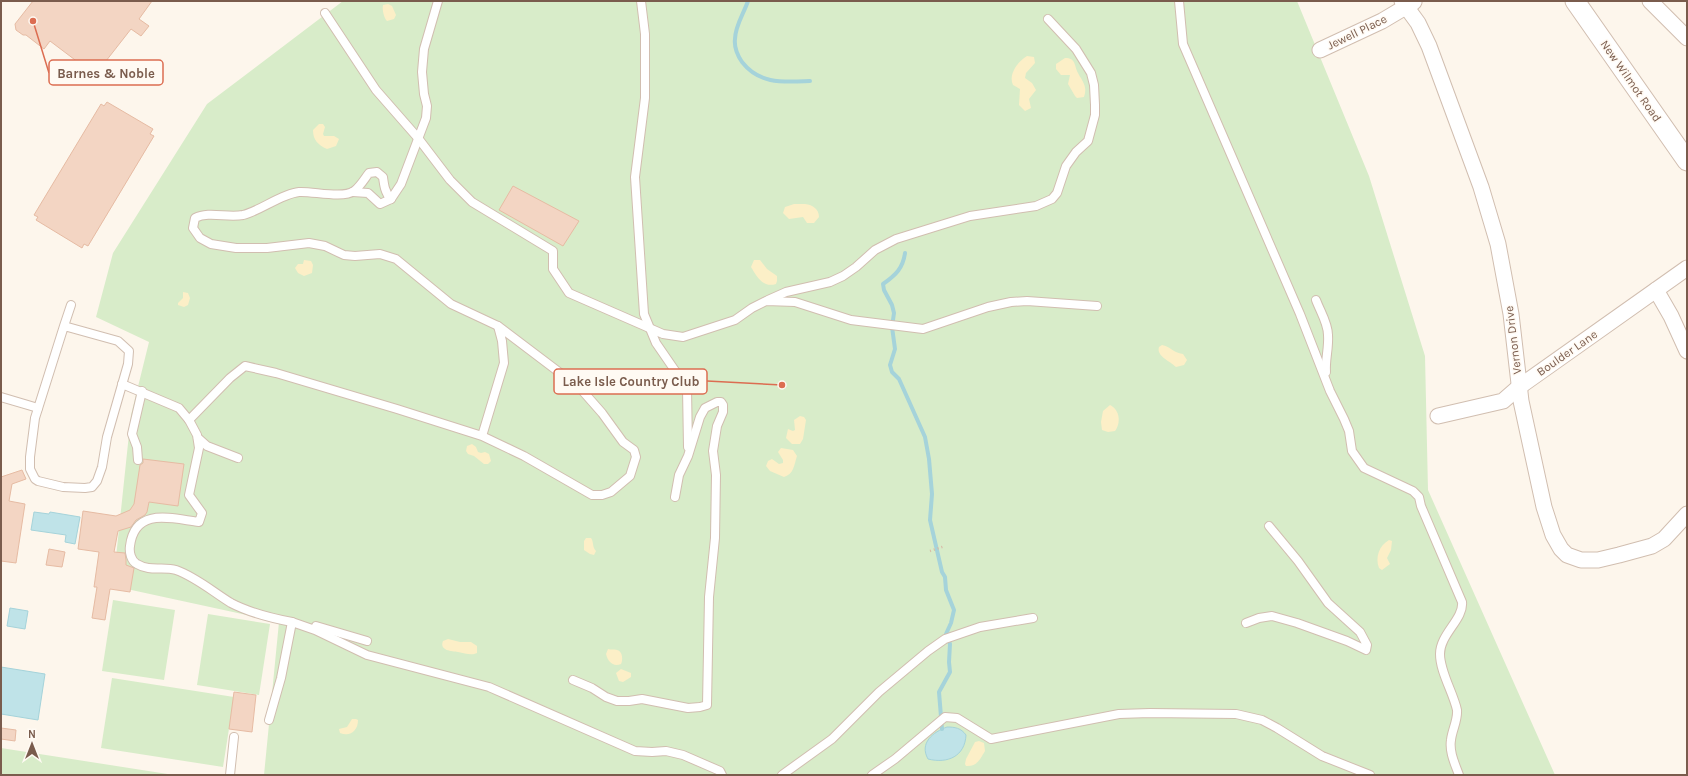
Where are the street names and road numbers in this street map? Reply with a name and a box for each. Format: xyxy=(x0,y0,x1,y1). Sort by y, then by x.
street label: Jewell Place xyxy=(1325,12,1389,52)
street label: New Wilmot Road xyxy=(1598,38,1664,124)
street label: Vernon Drive xyxy=(1502,305,1524,375)
street label: Boulder Lane xyxy=(1534,327,1600,379)

